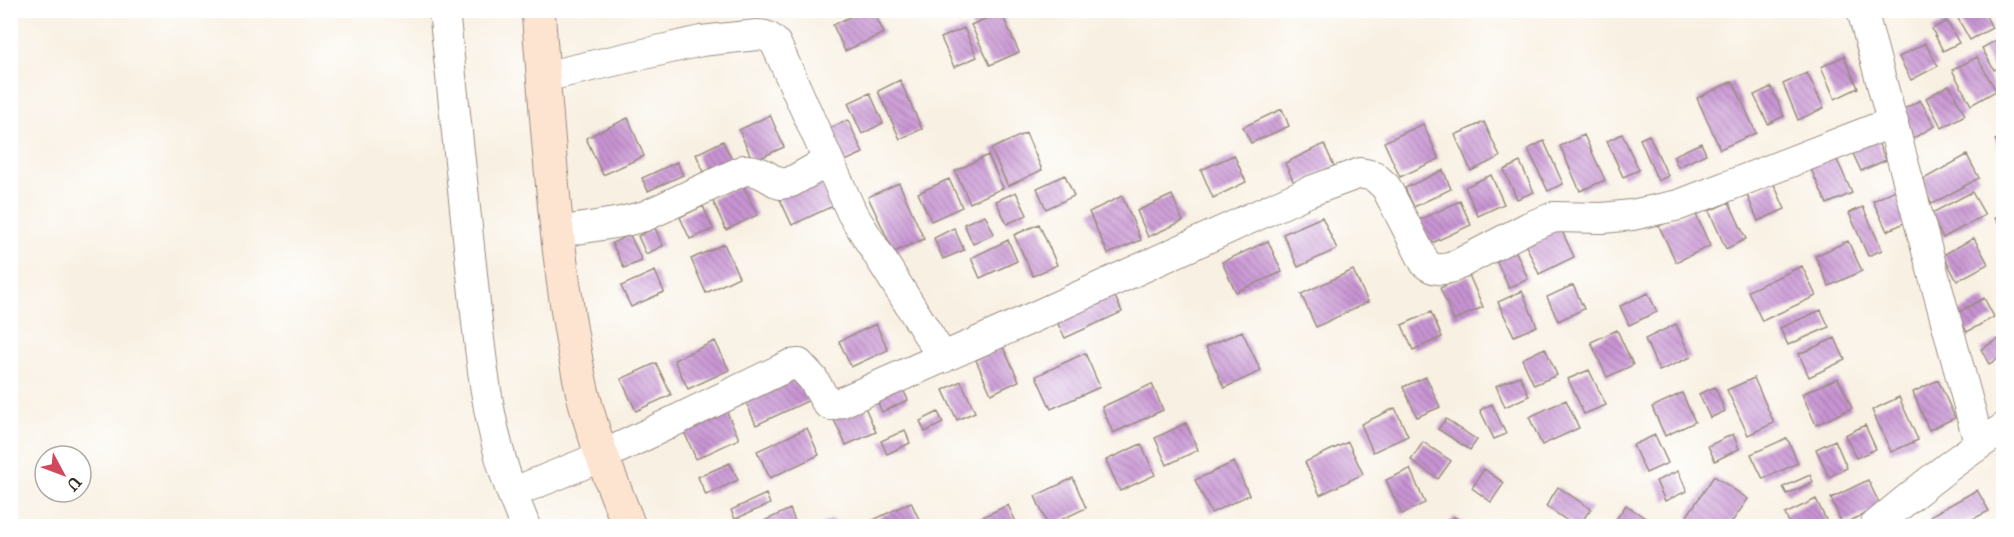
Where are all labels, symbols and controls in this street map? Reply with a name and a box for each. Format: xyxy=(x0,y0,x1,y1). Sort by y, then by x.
north arrow xyxy=(33,444,93,504)
text: U xyxy=(62,473,85,495)

